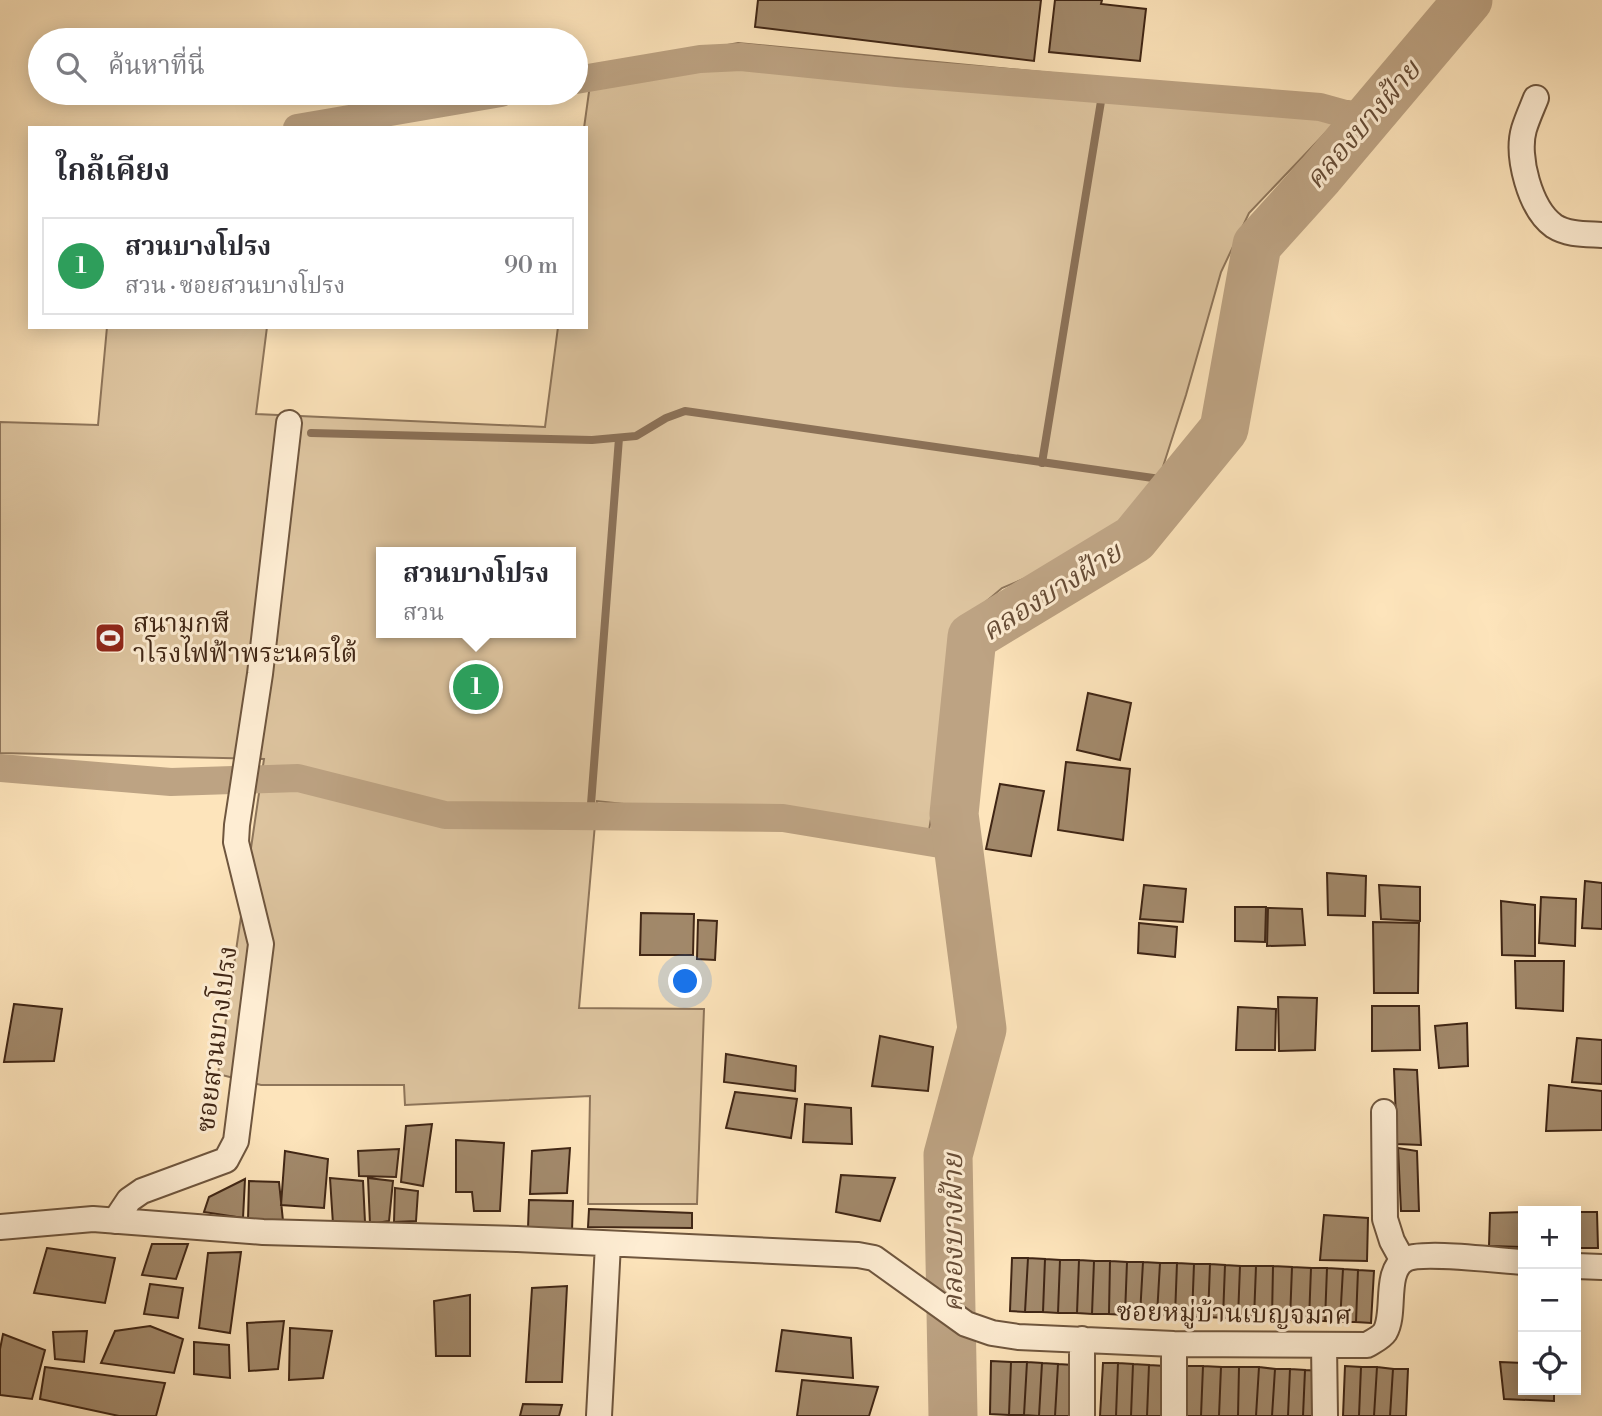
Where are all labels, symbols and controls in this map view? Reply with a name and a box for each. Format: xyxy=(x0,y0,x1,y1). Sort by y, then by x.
search box xyxy=(28,28,588,105)
icon: search xyxy=(52,48,90,86)
text: ค้นหาที่นี่ xyxy=(108,50,205,82)
water label: คลองบางฝ้าย xyxy=(1298,52,1430,196)
text: ใกล้เคียง xyxy=(56,152,170,190)
text: สวนบางโปรง xyxy=(125,231,271,263)
text: 1 xyxy=(75,252,87,280)
text: 90 m xyxy=(504,252,558,280)
text: สวน · ซอยสวนบางโปรง xyxy=(125,272,345,300)
water label: คลองบางฝ้าย xyxy=(975,534,1130,649)
popup xyxy=(376,547,576,638)
text: สวนบางโปรง xyxy=(403,558,549,590)
text: สวน xyxy=(403,599,444,627)
place label: สนามกฬี าโรงไฟฟ้าพระนครใต้ xyxy=(133,608,357,670)
sports icon: สนามกฬี าโรงไฟฟ้าพระนครใต้ xyxy=(93,621,127,655)
pin: 1 xyxy=(453,661,499,713)
street label: ซอยสวนบางโปรง xyxy=(187,944,244,1134)
your location xyxy=(668,964,702,998)
water label: คลองบางฝ้าย xyxy=(936,1151,971,1312)
map controls xyxy=(1518,1206,1581,1395)
button: + xyxy=(1518,1206,1581,1269)
button: − xyxy=(1518,1269,1581,1332)
street label: ซอยหมู่บ้านเบญจมาศ xyxy=(1116,1296,1352,1333)
button: locate xyxy=(1518,1332,1581,1395)

